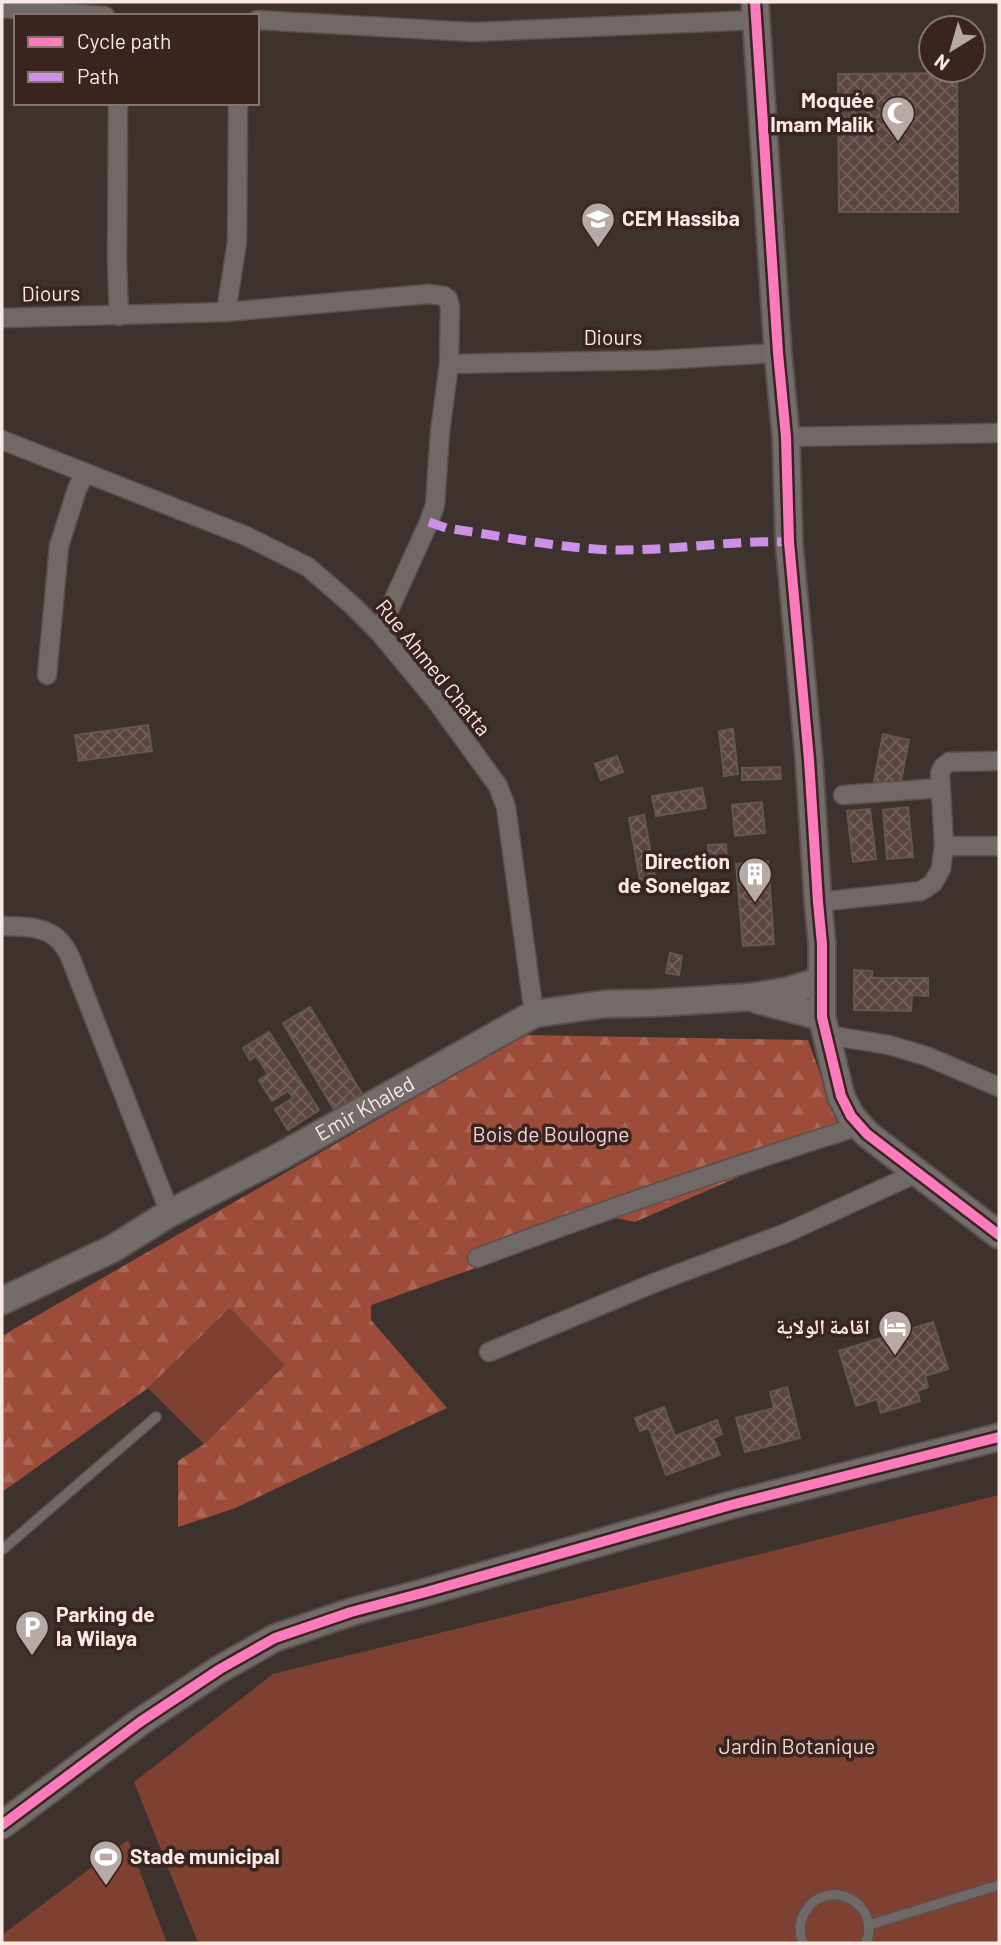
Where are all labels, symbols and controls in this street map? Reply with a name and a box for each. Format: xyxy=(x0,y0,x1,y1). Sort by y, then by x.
legend xyxy=(14,14,259,105)
north arrow xyxy=(917,14,987,84)
text: Cycle path xyxy=(77,28,171,53)
text: N xyxy=(929,50,953,76)
text: Path xyxy=(77,63,119,88)
place label: Moquée Imam Malik xyxy=(770,87,874,136)
mosque icon: Moquée Imam Malik xyxy=(879,94,917,143)
school or university icon: CEM Hassiba xyxy=(579,200,617,249)
place label: CEM Hassiba xyxy=(622,205,740,230)
street label: Diours xyxy=(21,279,81,306)
street label: Diours xyxy=(584,324,642,349)
street label: Rue Ahmed Chatta xyxy=(371,594,497,740)
place label: Direction de Sonelgaz xyxy=(618,848,730,897)
building icon: Direction de Sonelgaz xyxy=(736,855,774,904)
street label: Emir Khaled xyxy=(310,1070,418,1145)
park label: Bois de Boulogne xyxy=(473,1121,629,1146)
hotel icon: اقامة الولاية xyxy=(876,1308,914,1357)
place label: اقامة الولاية xyxy=(776,1313,870,1339)
place label: Parking de la Wilaya xyxy=(56,1601,155,1650)
parking icon: Parking de la Wilaya xyxy=(13,1608,51,1657)
park label: Jardin Botanique xyxy=(719,1733,875,1758)
sports icon: Stade municipal xyxy=(87,1838,125,1887)
place label: Stade municipal xyxy=(130,1843,280,1868)

